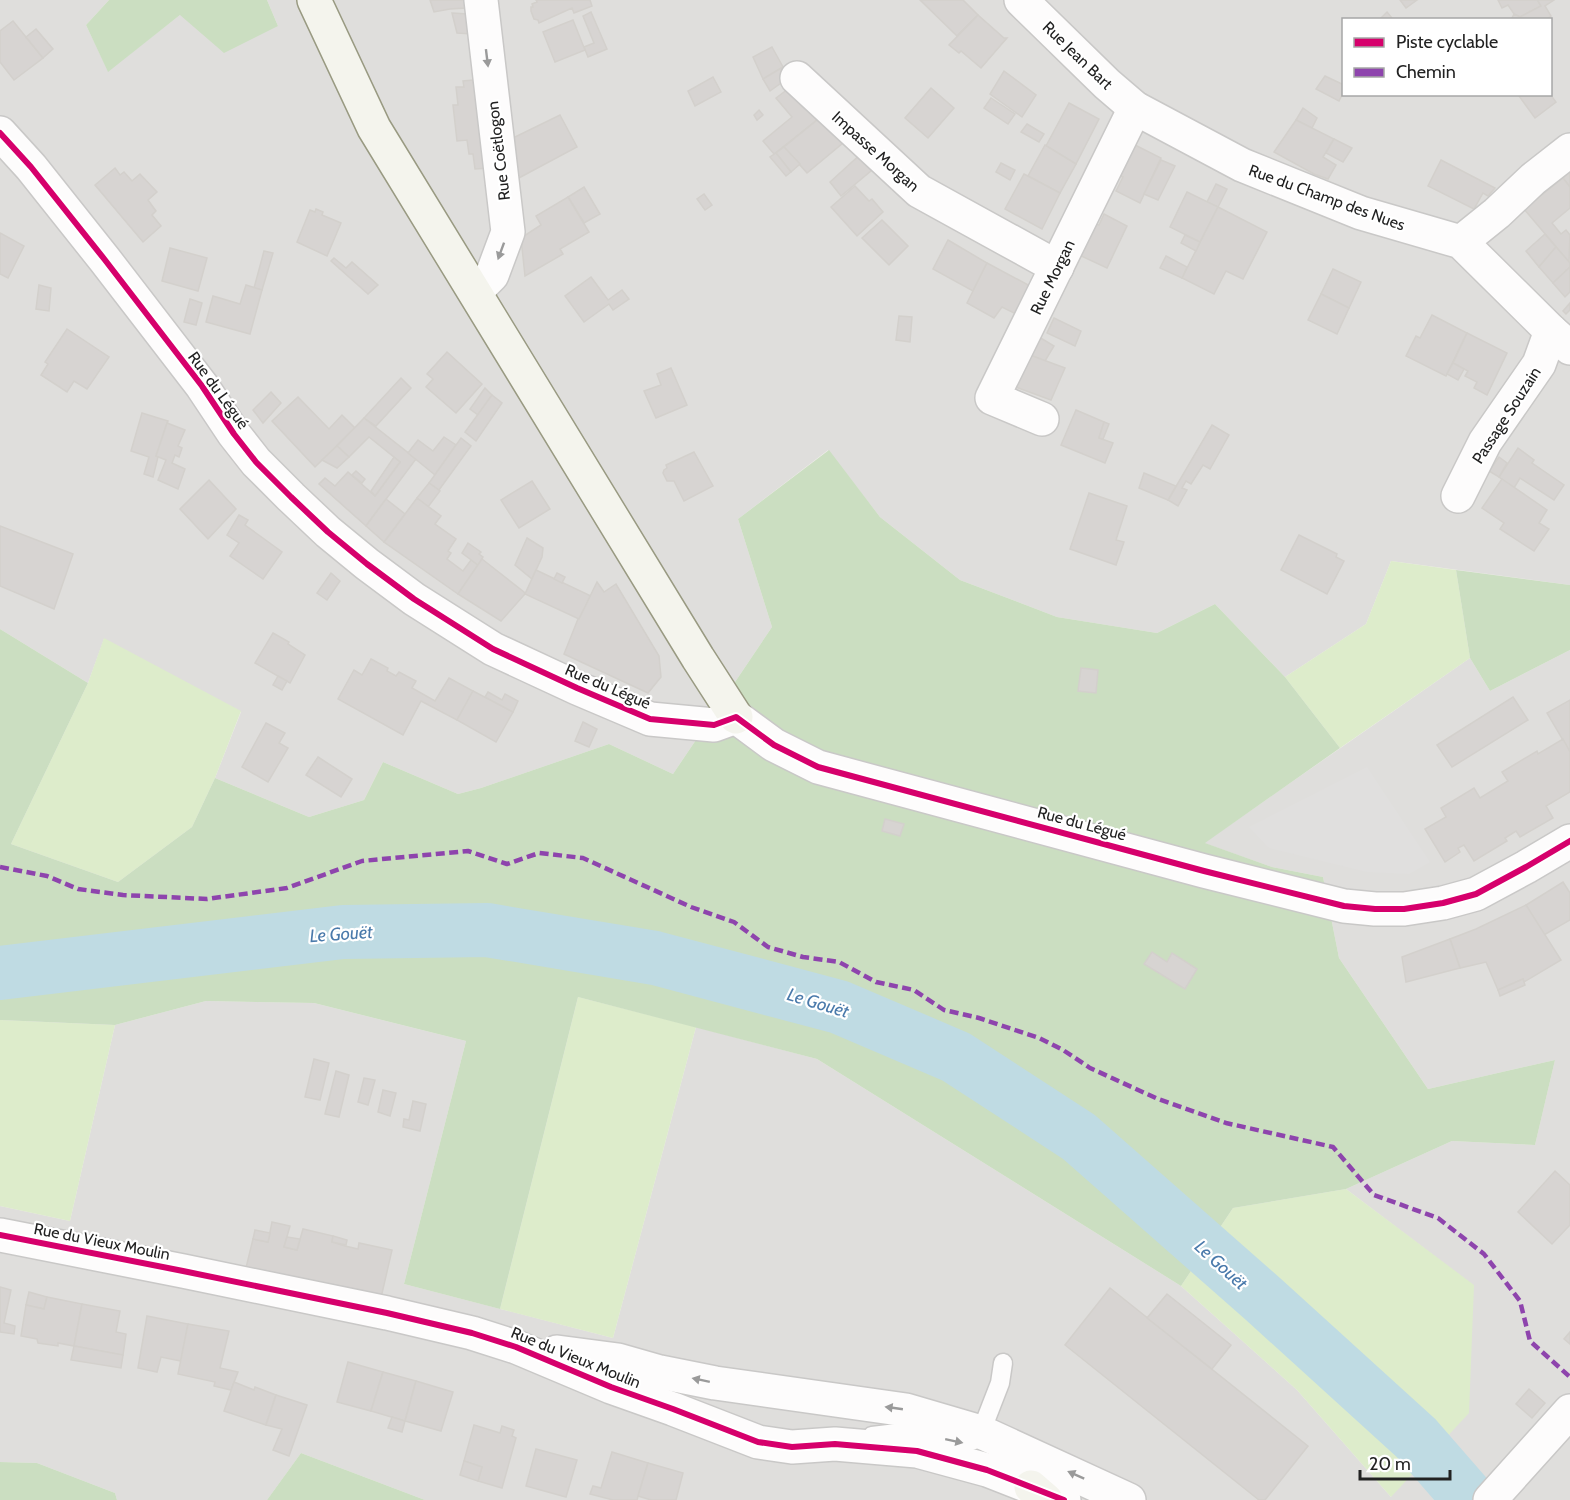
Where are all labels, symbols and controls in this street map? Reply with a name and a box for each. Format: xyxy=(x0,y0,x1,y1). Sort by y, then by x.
street label: Rue Jean Bart xyxy=(1039,17,1117,94)
legend xyxy=(1342,18,1552,96)
text: Piste cyclable xyxy=(1396,31,1498,53)
one-way arrow xyxy=(483,49,492,68)
text: Chemin xyxy=(1396,61,1456,83)
street label: Rue Coëtlogon xyxy=(483,100,514,202)
street label: Impasse Morgan xyxy=(828,107,923,196)
street label: Rue du Champ des Nues xyxy=(1246,160,1408,235)
street label: Rue Morgan xyxy=(1026,237,1079,318)
one-way arrow xyxy=(496,242,506,260)
street label: Rue du Légué xyxy=(184,348,253,433)
street label: Passage Souzain xyxy=(1468,363,1545,467)
street label: Rue du Légué xyxy=(562,660,653,713)
street label: Rue du Légué xyxy=(1035,803,1128,844)
water label: Le Gouët xyxy=(309,921,374,947)
water label: Le Gouët xyxy=(785,983,852,1023)
street label: Rue du Vieux Moulin xyxy=(32,1219,172,1264)
water label: Le Gouët xyxy=(1190,1236,1252,1295)
street label: Rue du Vieux Moulin xyxy=(508,1323,643,1392)
one-way arrow xyxy=(691,1375,710,1384)
one-way arrow xyxy=(884,1403,903,1413)
one-way arrow xyxy=(945,1436,963,1446)
scale bar xyxy=(1360,1443,1450,1481)
text: 20 m xyxy=(1369,1453,1411,1475)
one-way arrow xyxy=(1067,1470,1085,1480)

